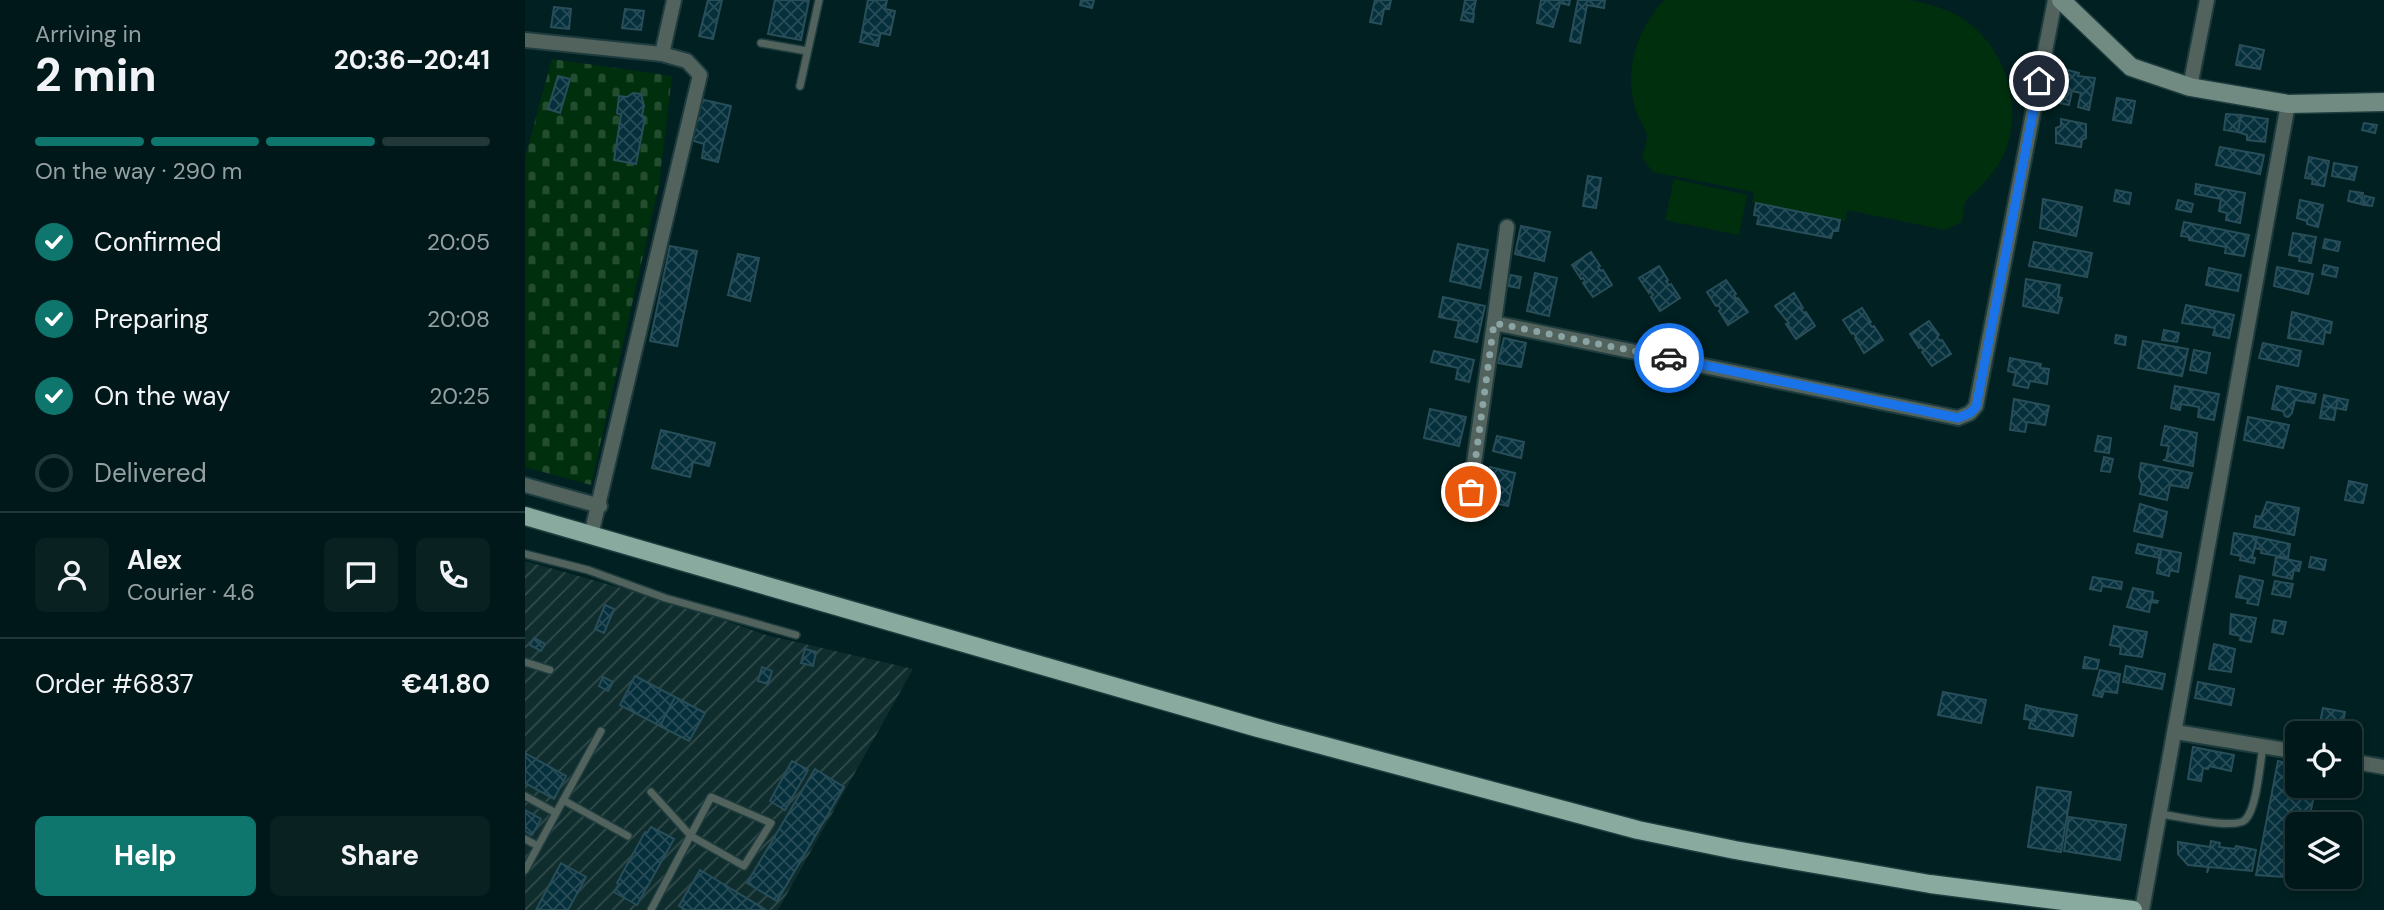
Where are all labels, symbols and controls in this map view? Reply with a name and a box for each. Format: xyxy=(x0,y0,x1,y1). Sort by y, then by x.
text: Arriving in xyxy=(35,19,141,49)
text: 20:36–20:41 xyxy=(334,43,490,77)
text: 2 min xyxy=(35,45,157,105)
pin xyxy=(2009,51,2069,111)
icon: home xyxy=(2020,62,2058,100)
text: On the way · 290 m xyxy=(35,156,242,186)
icon: check xyxy=(35,223,73,261)
text: Confirmed xyxy=(94,225,221,259)
text: 20:05 xyxy=(427,227,490,257)
icon: check xyxy=(35,300,73,338)
text: Preparing xyxy=(94,302,209,336)
text: 20:08 xyxy=(427,304,490,334)
courier xyxy=(1634,323,1704,393)
icon: car xyxy=(1650,339,1688,377)
icon: check xyxy=(35,377,73,415)
text: On the way xyxy=(94,379,230,413)
text: 20:25 xyxy=(429,381,490,411)
text: Delivered xyxy=(94,456,207,490)
pin xyxy=(1441,462,1501,522)
icon: bag xyxy=(1452,473,1490,511)
button: person xyxy=(35,538,109,612)
button: chat xyxy=(324,538,398,612)
button: phone xyxy=(416,538,490,612)
text: Alex xyxy=(127,543,182,577)
text: Courier · 4.6 xyxy=(127,577,255,607)
text: Order #6837 xyxy=(35,667,194,701)
text: €41.80 xyxy=(402,667,490,701)
map controls xyxy=(2285,721,2362,889)
button: locate xyxy=(2285,721,2362,798)
button: layers xyxy=(2285,812,2362,889)
button: Help xyxy=(35,816,256,896)
button: Share xyxy=(270,816,490,896)

